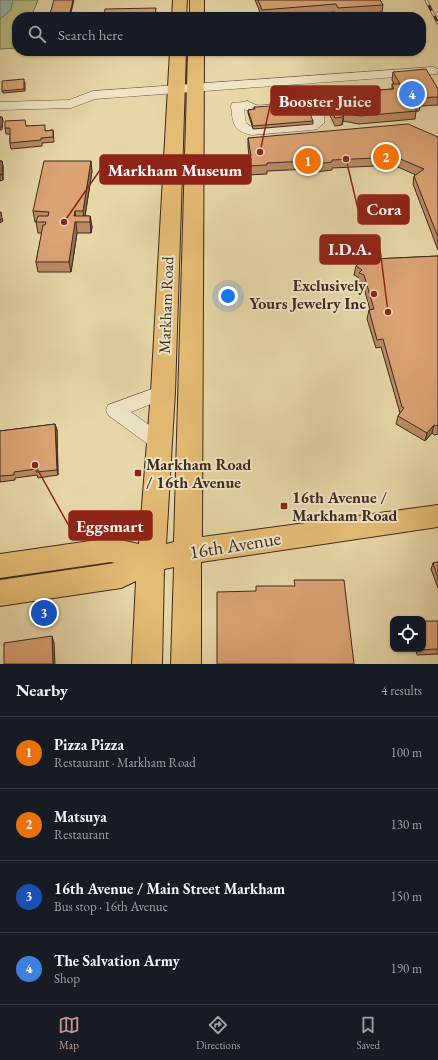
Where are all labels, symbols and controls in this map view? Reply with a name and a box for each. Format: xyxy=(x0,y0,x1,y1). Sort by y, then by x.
search box xyxy=(12,12,426,56)
icon: search xyxy=(26,23,48,45)
text: Search here xyxy=(58,25,123,44)
pin: 4 xyxy=(399,79,425,109)
callout: Booster Juice xyxy=(271,86,380,115)
text: Booster Juice xyxy=(279,90,371,112)
pin: 2 xyxy=(373,142,399,172)
pin: 1 xyxy=(295,146,321,176)
callout: Markham Museum xyxy=(100,155,251,184)
text: Markham Museum xyxy=(108,159,243,181)
callout: Cora xyxy=(358,195,409,224)
text: Cora xyxy=(366,198,402,220)
callout: I.D.A. xyxy=(320,235,380,264)
text: I.D.A. xyxy=(328,238,372,260)
street label: Markham Road xyxy=(154,255,178,354)
place label: Exclusively Yours Jewelry Inc xyxy=(249,275,366,314)
your location xyxy=(218,286,238,306)
marker: Exclusively Yours Jewelry Inc xyxy=(369,289,379,299)
place label: Markham Road / 16th Avenue xyxy=(146,454,252,493)
marker: Markham Road / 16th Avenue xyxy=(133,468,143,478)
place label: 16th Avenue / Markham Road xyxy=(292,487,398,526)
marker: 16th Avenue / Markham Road xyxy=(279,501,289,511)
callout: Eggsmart xyxy=(69,511,152,540)
text: Eggsmart xyxy=(76,515,144,537)
street label: 16th Avenue xyxy=(187,525,283,565)
pin: 3 xyxy=(31,598,57,628)
map controls xyxy=(390,616,426,652)
button: locate xyxy=(390,616,426,652)
text: Nearby xyxy=(16,679,68,701)
text: 4 results xyxy=(381,682,422,699)
text: Pizza Pizza xyxy=(54,735,124,754)
text: 1 xyxy=(26,744,32,761)
text: 100 m xyxy=(391,744,422,761)
text: Restaurant · Markham Road xyxy=(54,754,196,771)
text: Matsuya xyxy=(54,807,107,826)
text: 2 xyxy=(26,816,32,833)
text: 130 m xyxy=(391,816,422,833)
text: Restaurant xyxy=(54,826,109,843)
text: 16th Avenue / Main Street Markham xyxy=(54,879,285,898)
text: 3 xyxy=(26,888,32,905)
text: 150 m xyxy=(391,888,422,905)
text: Bus stop · 16th Avenue xyxy=(54,898,168,915)
text: The Salvation Army xyxy=(54,951,180,970)
text: 4 xyxy=(26,960,32,977)
text: 190 m xyxy=(391,960,422,977)
text: Shop xyxy=(54,970,80,987)
tab: Map xyxy=(58,1014,80,1052)
tab: Directions xyxy=(196,1014,240,1052)
tab: Saved xyxy=(356,1014,380,1052)

